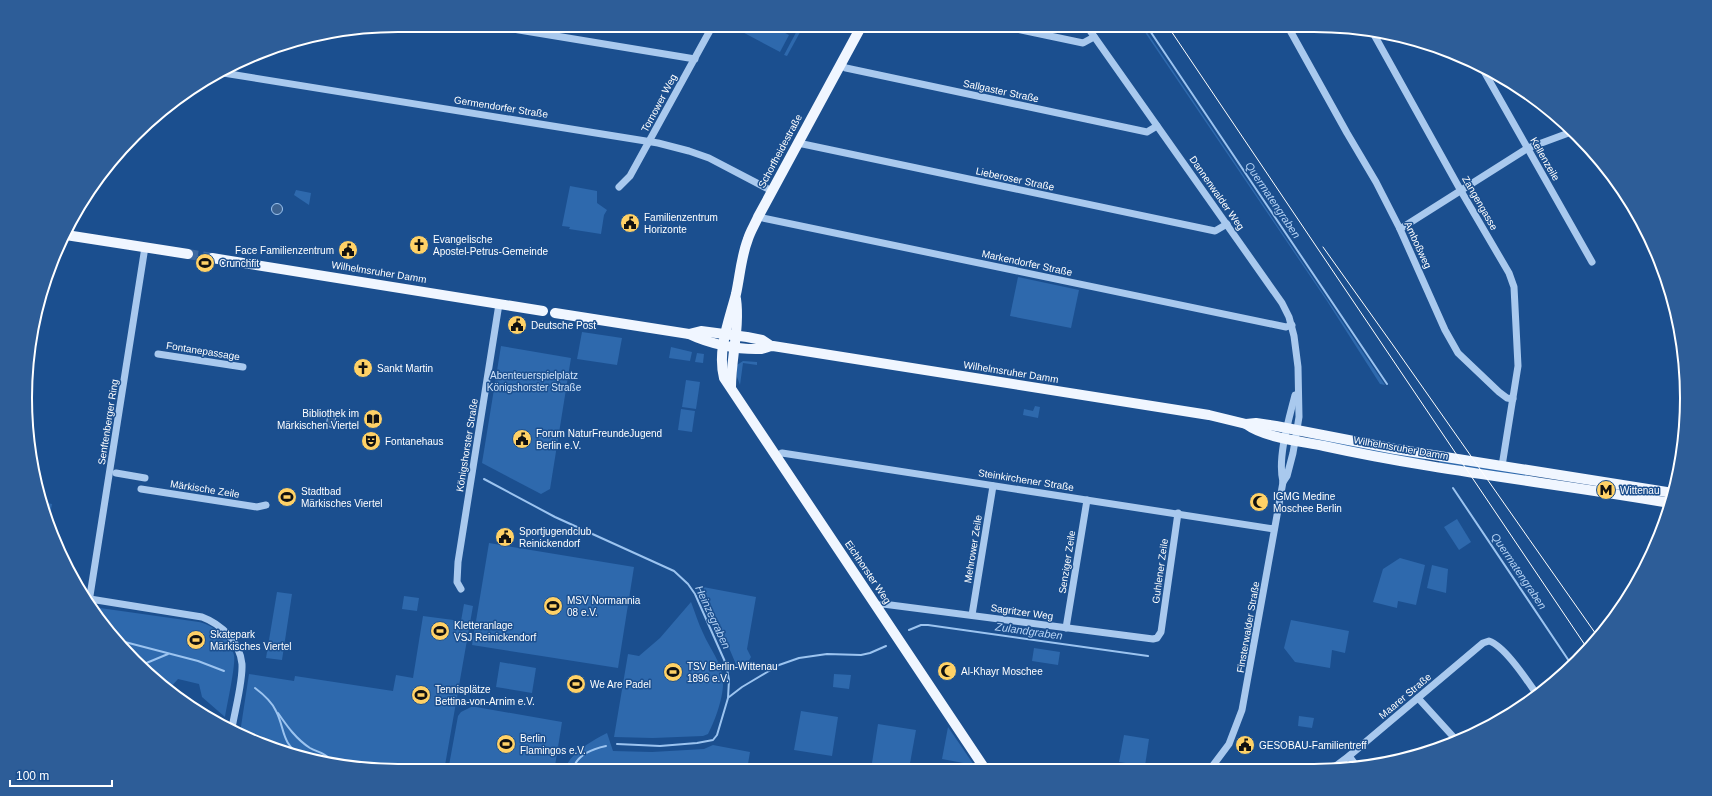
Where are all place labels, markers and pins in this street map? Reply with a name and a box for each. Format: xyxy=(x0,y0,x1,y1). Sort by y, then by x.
public building icon: Familienzentrum Horizonte xyxy=(619,212,641,234)
place label: Familienzentrum Horizonte xyxy=(644,212,718,235)
church icon: Evangelische Apostel-Petrus-Gemeinde xyxy=(408,234,430,256)
place label: Evangelische Apostel-Petrus-Gemeinde xyxy=(433,234,548,257)
public building icon: Face Familienzentrum xyxy=(337,239,359,261)
place label: Face Familienzentrum xyxy=(235,245,334,256)
sports icon: Crunchfit xyxy=(194,252,216,274)
place label: Crunchfit xyxy=(219,258,259,269)
public building icon: Deutsche Post xyxy=(506,314,528,336)
place label: Deutsche Post xyxy=(531,320,596,331)
church icon: Sankt Martin xyxy=(352,357,374,379)
place label: Sankt Martin xyxy=(377,363,433,374)
place label: Bibliothek im Märkischen Viertel xyxy=(277,408,359,431)
library icon: Bibliothek im Märkischen Viertel xyxy=(362,408,384,430)
public building icon: Forum NaturFreundeJugend Berlin e.V. xyxy=(511,428,533,450)
place label: Forum NaturFreundeJugend Berlin e.V. xyxy=(536,428,662,451)
theatre icon: Fontanehaus xyxy=(360,430,382,452)
place label: Fontanehaus xyxy=(385,436,443,447)
metro station icon: Wittenau xyxy=(1595,479,1617,501)
place label: Wittenau xyxy=(1620,485,1659,496)
sports icon: Stadtbad Märkisches Viertel xyxy=(276,486,298,508)
place label: Stadtbad Märkisches Viertel xyxy=(301,486,383,509)
mosque icon: IGMG Medine Moschee Berlin xyxy=(1248,491,1270,513)
place label: IGMG Medine Moschee Berlin xyxy=(1273,491,1342,514)
public building icon: Sportjugendclub Reinickendorf xyxy=(494,526,516,548)
place label: Sportjugendclub Reinickendorf xyxy=(519,526,592,549)
sports icon: MSV Normannia 08 e.V. xyxy=(542,595,564,617)
place label: MSV Normannia 08 e.V. xyxy=(567,595,641,618)
sports icon: Kletteranlage VSJ Reinickendorf xyxy=(429,620,451,642)
place label: Kletteranlage VSJ Reinickendorf xyxy=(454,620,536,643)
sports icon: Skatepark Märkisches Viertel xyxy=(185,629,207,651)
place label: Skatepark Märkisches Viertel xyxy=(210,629,292,652)
mosque icon: Al-Khayr Moschee xyxy=(936,660,958,682)
sports icon: TSV Berlin-Wittenau 1896 e.V. xyxy=(662,661,684,683)
place label: TSV Berlin-Wittenau 1896 e.V. xyxy=(687,661,778,684)
place label: Al-Khayr Moschee xyxy=(961,666,1043,677)
sports icon: We Are Padel xyxy=(565,673,587,695)
place label: We Are Padel xyxy=(590,679,651,690)
sports icon: Tennisplätze Bettina-von-Arnim e.V. xyxy=(410,684,432,706)
place label: Tennisplätze Bettina-von-Arnim e.V. xyxy=(435,684,535,707)
sports icon: Berlin Flamingos e.V. xyxy=(495,733,517,755)
place label: Berlin Flamingos e.V. xyxy=(520,733,586,756)
public building icon: GESOBAU-Familientreff xyxy=(1234,734,1256,756)
place label: GESOBAU-Familientreff xyxy=(1259,740,1367,751)

